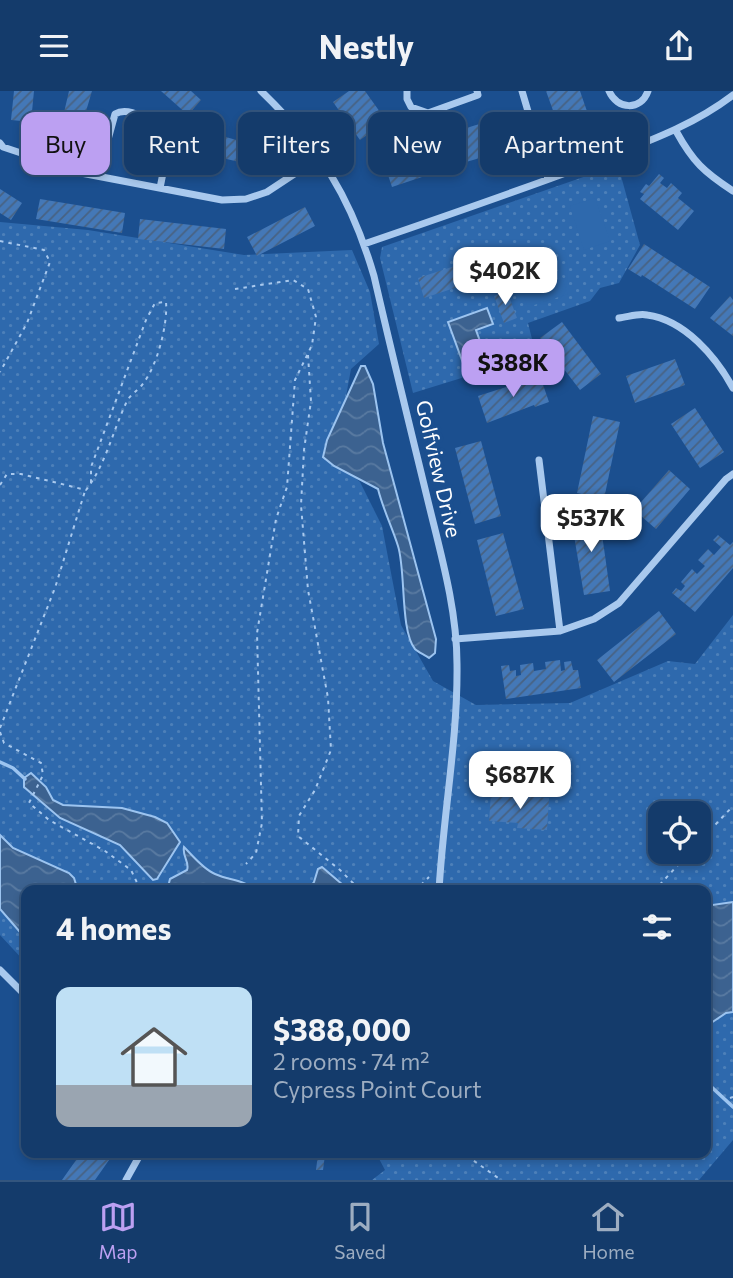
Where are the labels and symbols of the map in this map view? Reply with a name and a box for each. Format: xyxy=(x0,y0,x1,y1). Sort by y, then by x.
pin: $402K xyxy=(456,247,554,307)
pin: $388K xyxy=(464,339,562,399)
street label: Golfview Drive xyxy=(412,398,467,540)
pin: $537K xyxy=(542,495,640,554)
pin: $687K xyxy=(471,751,569,811)

